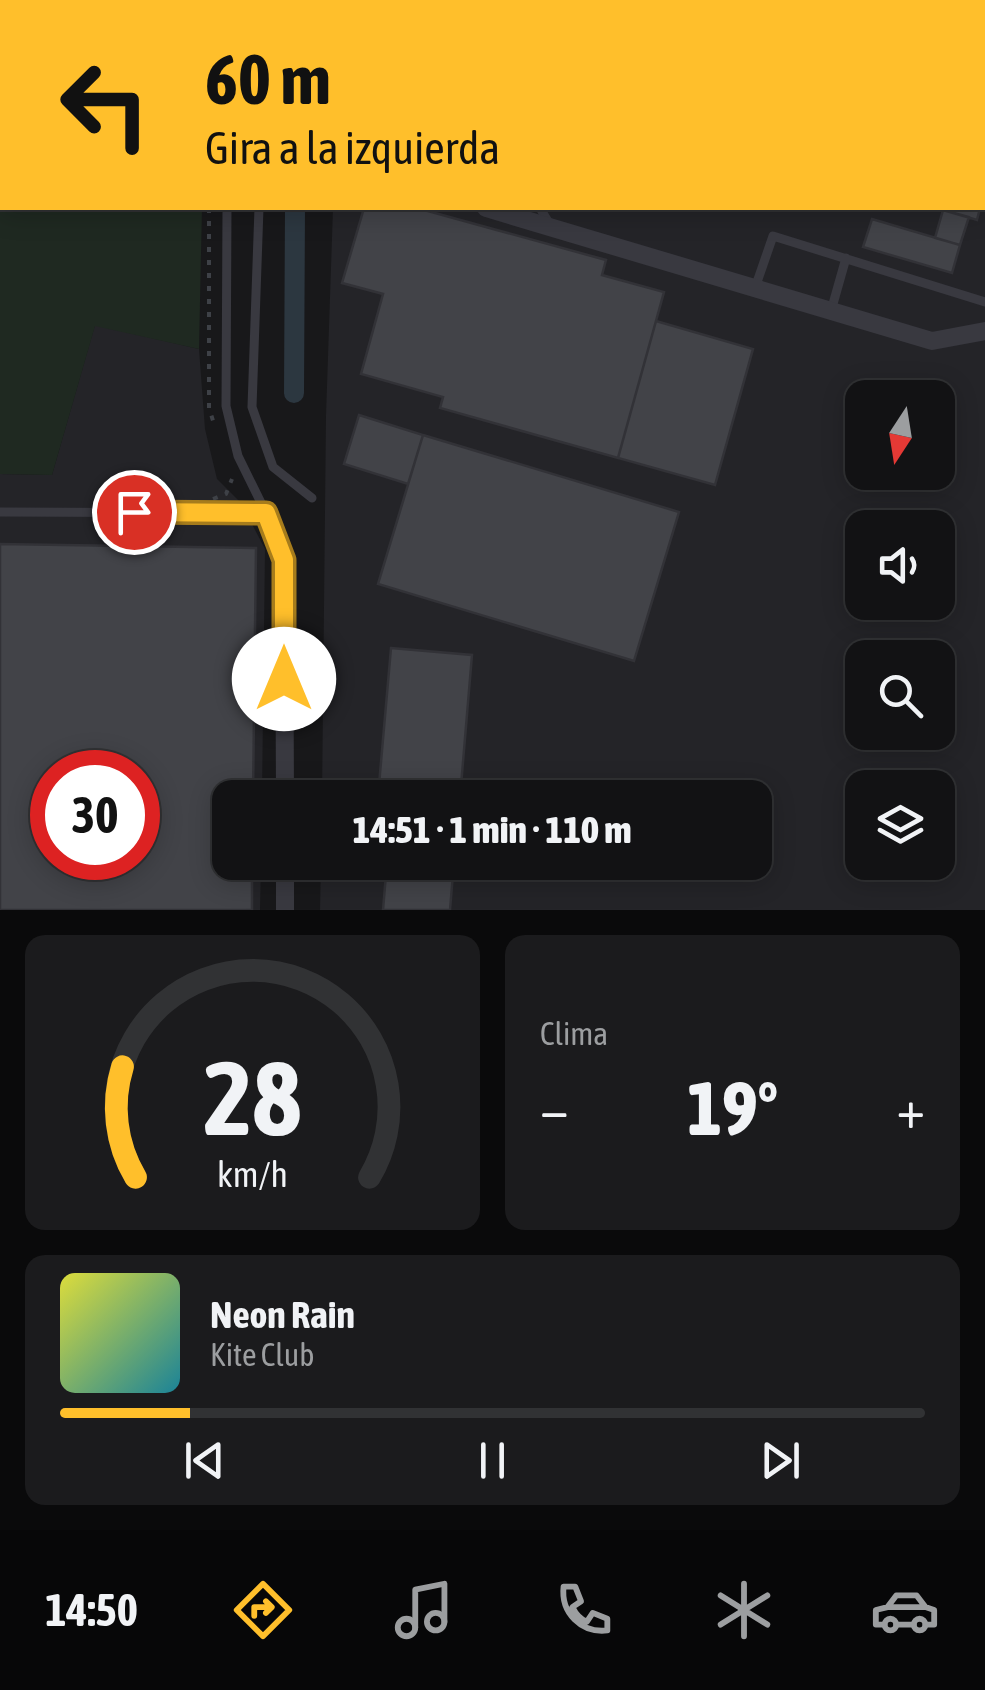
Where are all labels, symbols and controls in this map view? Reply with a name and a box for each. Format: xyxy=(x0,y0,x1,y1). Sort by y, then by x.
text: 60 m xyxy=(205,39,331,119)
icon: left xyxy=(40,40,170,170)
text: Gira a la izquierda xyxy=(205,122,500,174)
north arrow xyxy=(845,380,955,490)
map controls xyxy=(845,380,955,880)
pin xyxy=(92,470,177,555)
icon: arrive xyxy=(107,485,162,540)
button: sound xyxy=(845,510,955,620)
position arrow xyxy=(232,627,336,731)
button: search xyxy=(845,640,955,750)
speed limit sign: 30 xyxy=(30,750,160,880)
button: layers xyxy=(845,770,955,880)
text: 14:51 · 1 min · 110 m xyxy=(352,808,632,851)
text: Clima xyxy=(540,1015,608,1052)
text: 28 xyxy=(204,1038,301,1157)
text: 19° xyxy=(687,1065,778,1151)
text: − xyxy=(540,1077,569,1140)
text: + xyxy=(896,1077,925,1140)
text: km/h xyxy=(217,1154,288,1195)
text: Neon Rain xyxy=(210,1293,355,1336)
text: Kite Club xyxy=(210,1336,314,1373)
icon: previous xyxy=(177,1433,232,1488)
icon: pause xyxy=(465,1433,520,1488)
icon: next xyxy=(753,1433,808,1488)
icon: directions xyxy=(228,1575,298,1645)
icon: music xyxy=(389,1575,459,1645)
icon: phone xyxy=(549,1575,619,1645)
icon: climate xyxy=(709,1575,779,1645)
icon: car xyxy=(870,1575,940,1645)
text: 14:50 xyxy=(45,1584,138,1636)

